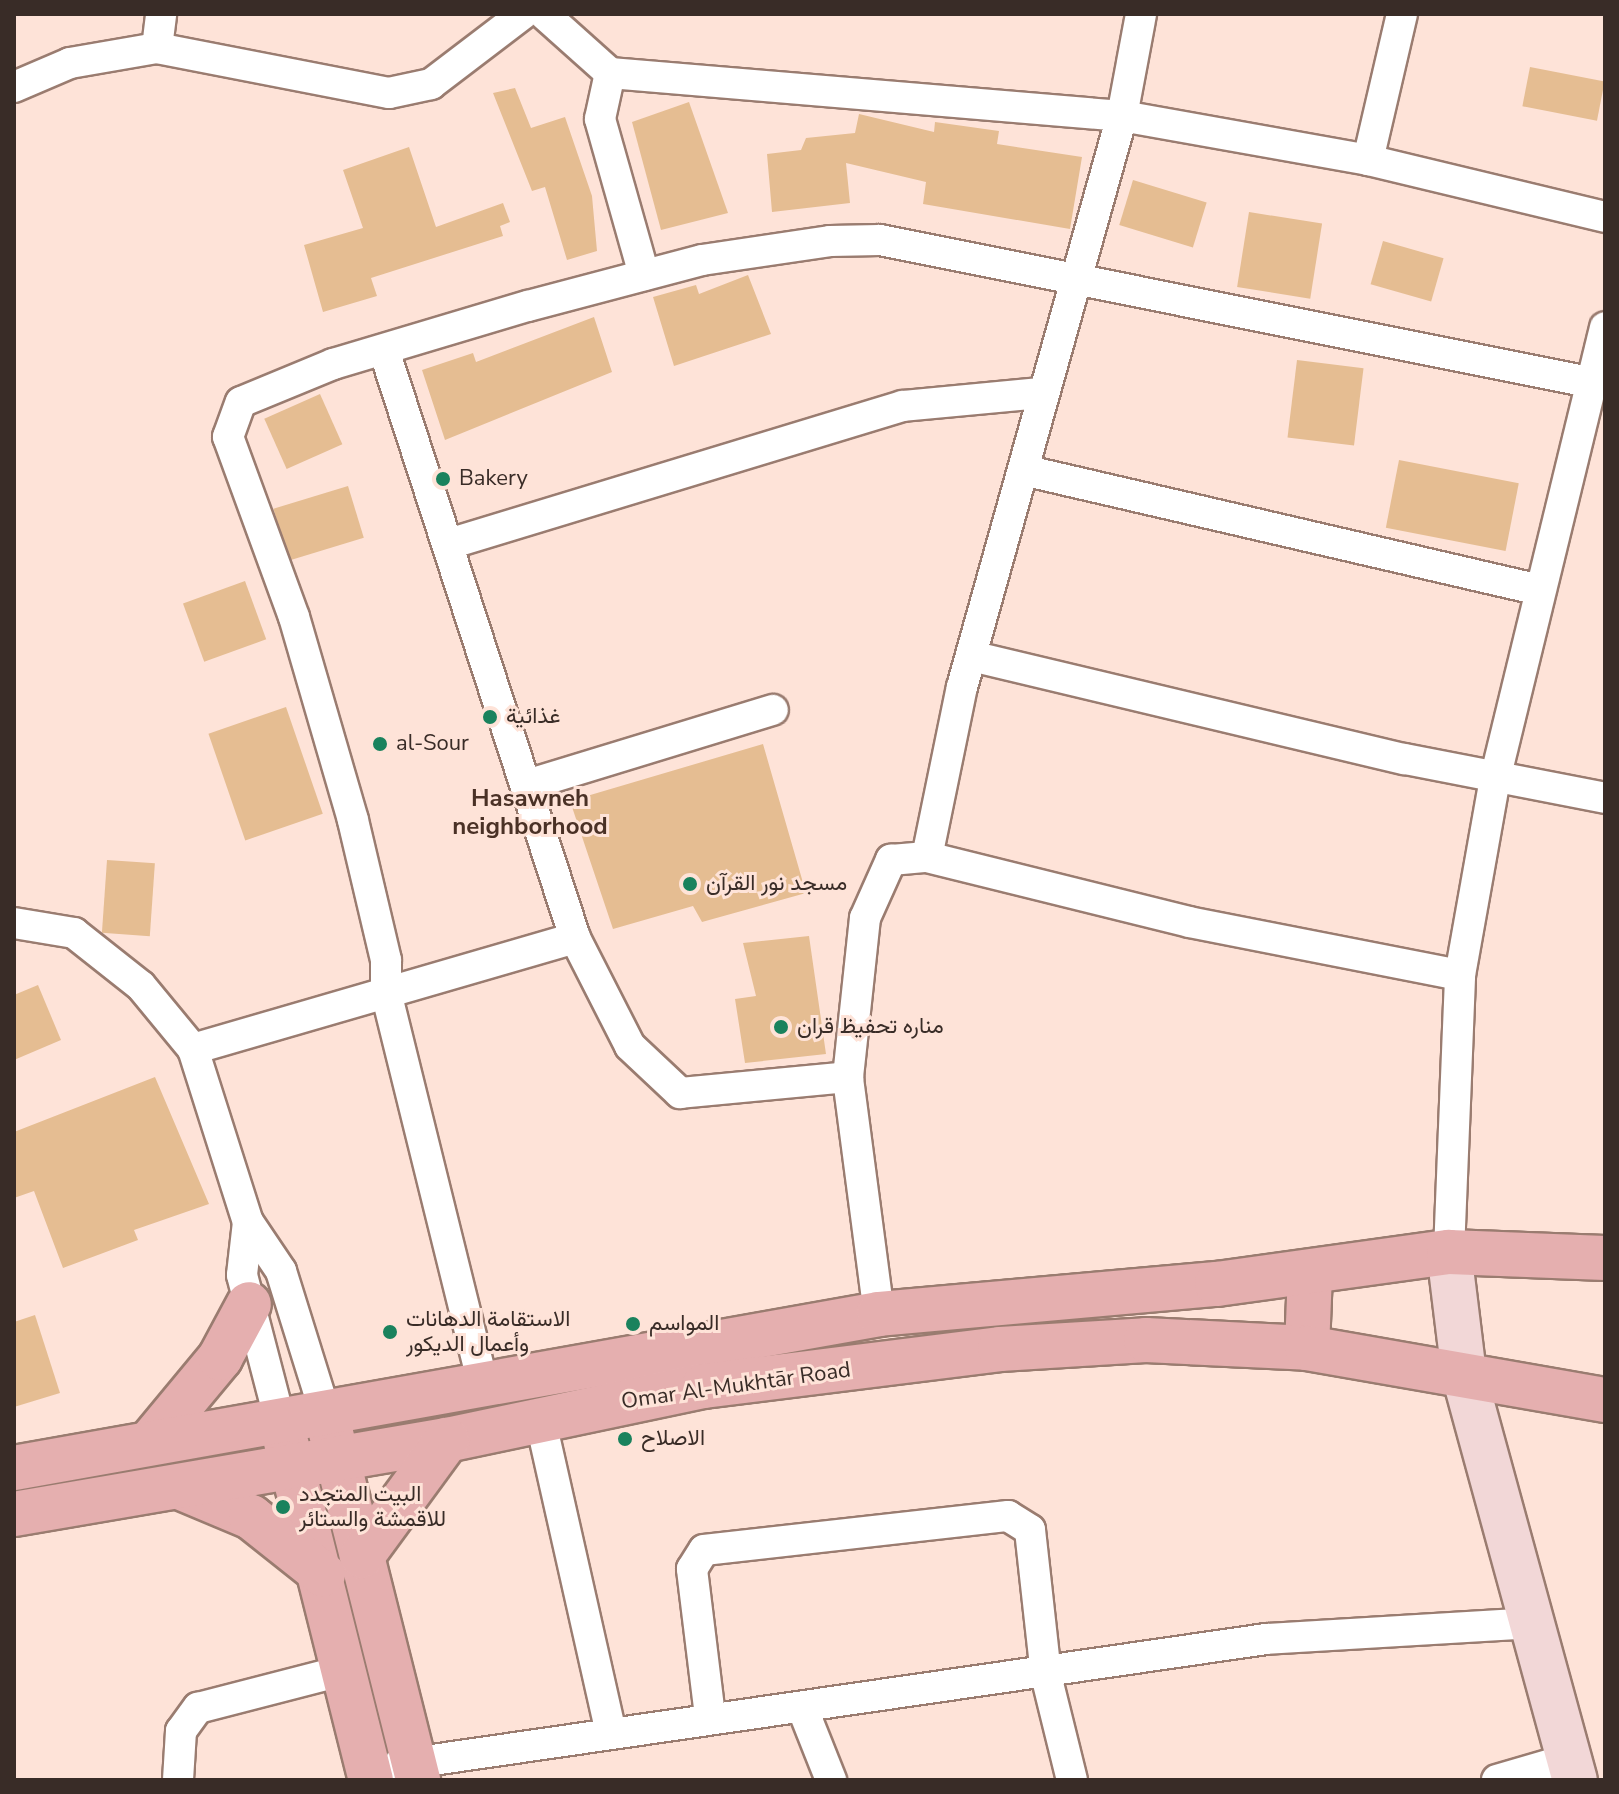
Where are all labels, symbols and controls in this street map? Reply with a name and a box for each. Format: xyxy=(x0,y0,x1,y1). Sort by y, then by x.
place label: Bakery xyxy=(459,466,528,492)
marker: Bakery xyxy=(434,470,452,488)
place label: غذائية xyxy=(506,704,560,730)
marker: غذائية xyxy=(481,708,499,726)
place label: al-Sour xyxy=(396,731,469,757)
marker: al-Sour xyxy=(371,735,389,753)
district label: Hasawneh neighborhood xyxy=(452,785,608,841)
place label: مسجد نور القرآن xyxy=(706,871,847,897)
marker: مسجد نور القرآن xyxy=(681,875,699,893)
place label: مناره تحفيظ قران xyxy=(797,1014,944,1040)
marker: مناره تحفيظ قران xyxy=(772,1018,790,1036)
place label: الاستقامة الدهانات وأعمال الديكور xyxy=(406,1306,570,1358)
place label: المواسم xyxy=(649,1311,719,1337)
marker: المواسم xyxy=(624,1315,642,1333)
marker: الاستقامة الدهانات وأعمال الديكور xyxy=(381,1323,399,1341)
street label: Omar Al-Mukhtār Road xyxy=(620,1357,852,1415)
place label: الاصلاح xyxy=(641,1426,705,1452)
marker: الاصلاح xyxy=(616,1430,634,1448)
place label: البيت المتجدد للاقمشة والستائر xyxy=(299,1481,446,1532)
marker: البيت المتجدد للاقمشة والستائر xyxy=(274,1498,292,1516)

